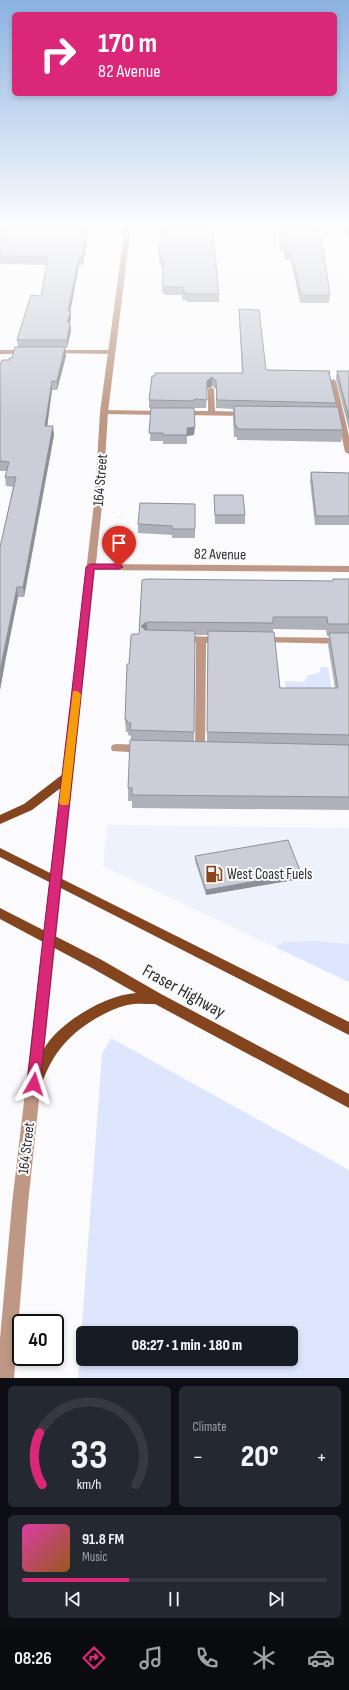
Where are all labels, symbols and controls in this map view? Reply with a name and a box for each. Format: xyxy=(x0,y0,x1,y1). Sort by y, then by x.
text: 170 m xyxy=(98,27,157,60)
icon: right xyxy=(32,28,84,80)
text: 82 Avenue xyxy=(98,61,160,82)
street label: 164 Street xyxy=(89,453,112,507)
pin xyxy=(102,526,136,567)
icon: arrive xyxy=(108,532,130,554)
street label: 82 Avenue xyxy=(194,545,246,564)
fuel station icon: West Coast Fuels xyxy=(204,864,224,884)
place label: West Coast Fuels xyxy=(227,865,313,884)
street label: Fraser Highway xyxy=(139,960,229,1023)
position arrow xyxy=(13,1063,55,1105)
street label: 164 Street xyxy=(14,1120,39,1175)
speed limit sign: 40 xyxy=(12,1314,64,1366)
text: 08:27 · 1 min · 180 m xyxy=(132,1336,242,1355)
text: Climate xyxy=(193,1419,226,1435)
text: 33 xyxy=(71,1430,108,1479)
text: 20° xyxy=(241,1439,279,1475)
text: − xyxy=(193,1444,203,1471)
text: + xyxy=(316,1444,327,1471)
text: km/h xyxy=(77,1475,102,1492)
text: 91.8 FM xyxy=(82,1530,124,1549)
text: Music xyxy=(82,1549,107,1565)
icon: previous xyxy=(62,1588,84,1610)
icon: pause xyxy=(163,1588,185,1610)
icon: next xyxy=(265,1588,287,1610)
icon: directions xyxy=(80,1644,108,1672)
icon: music xyxy=(137,1644,165,1672)
icon: phone xyxy=(193,1644,221,1672)
icon: climate xyxy=(250,1644,278,1672)
icon: car xyxy=(307,1644,335,1672)
text: 08:26 xyxy=(14,1648,52,1669)

